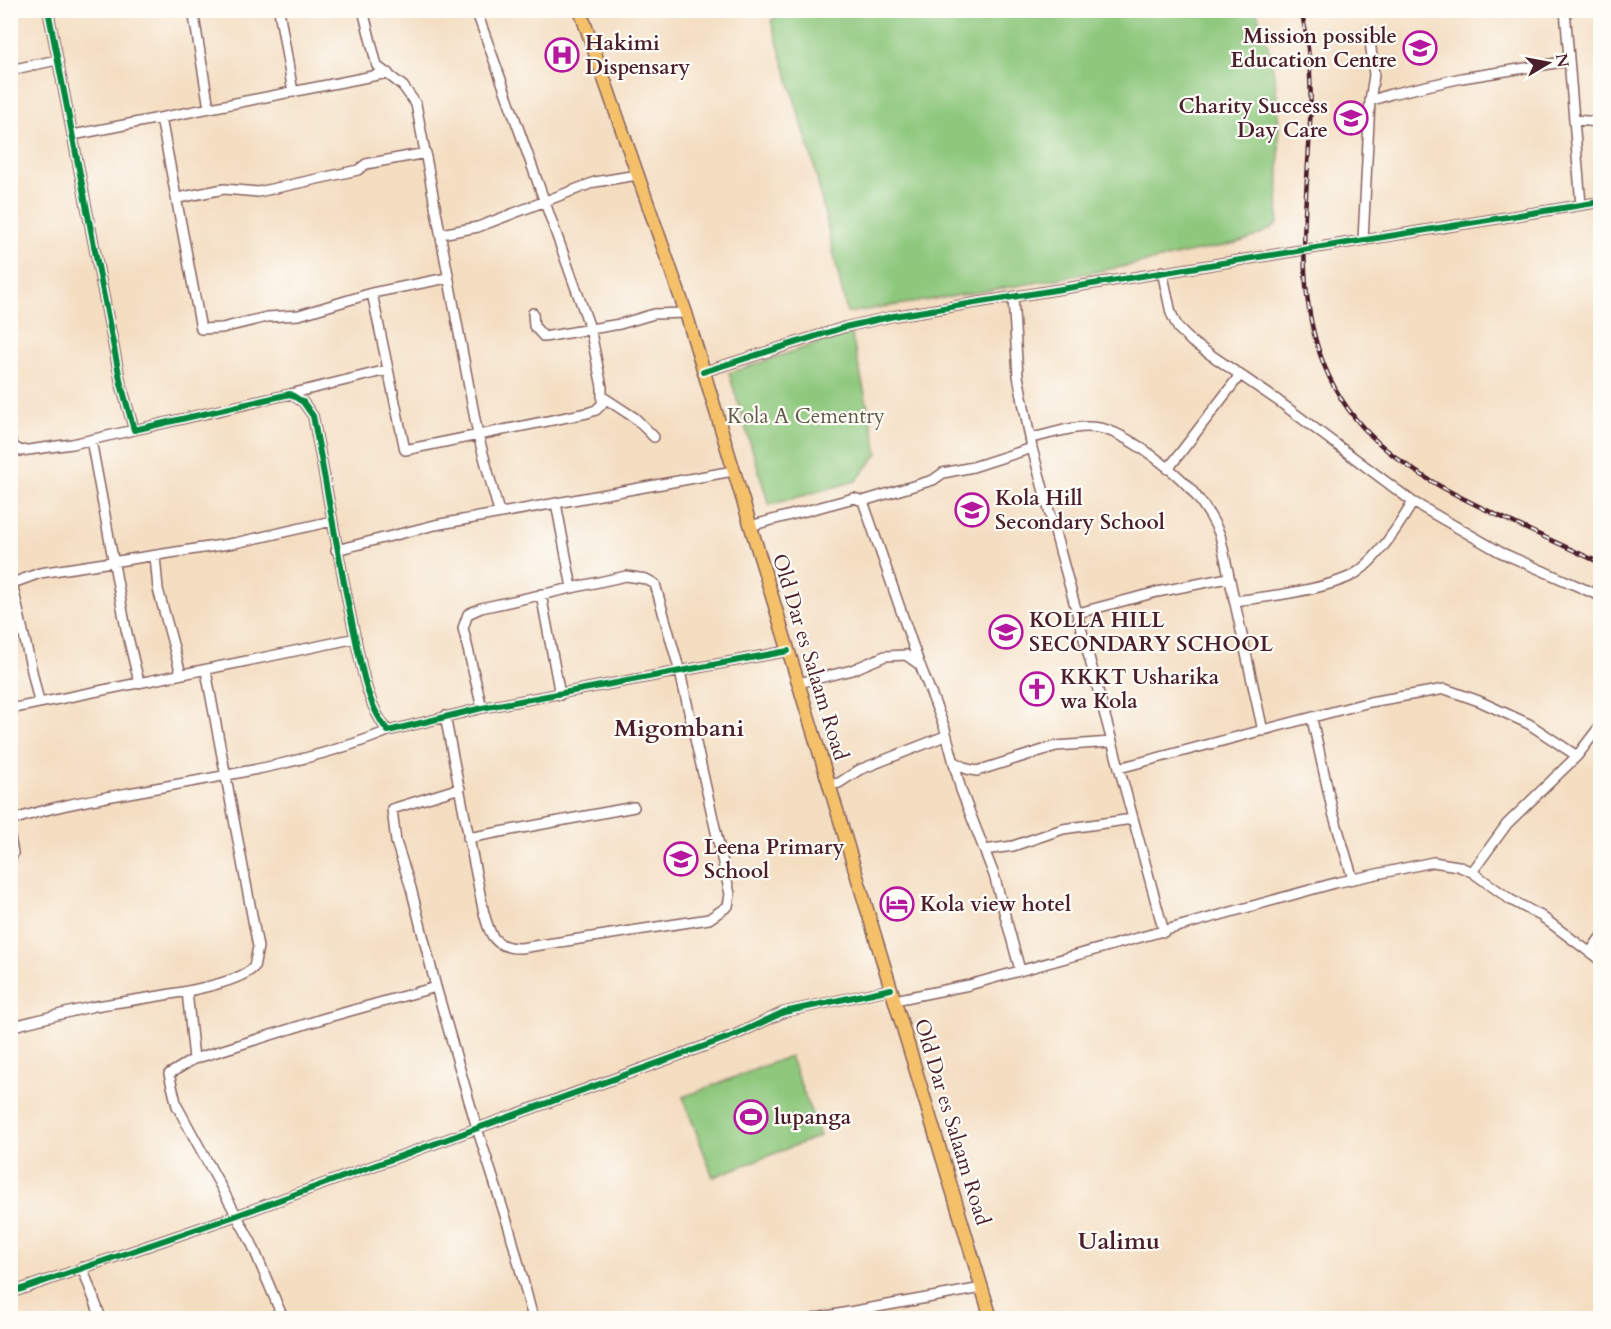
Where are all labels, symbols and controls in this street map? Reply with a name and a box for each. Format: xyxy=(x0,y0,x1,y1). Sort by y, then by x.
place label: Mission possible Education Centre xyxy=(1230,22,1397,75)
place label: Hakimi Dispensary xyxy=(585,29,690,82)
school or university icon: Mission possible Education Centre xyxy=(1402,30,1438,66)
north arrow xyxy=(1518,33,1578,93)
hospital icon: Hakimi Dispensary xyxy=(544,37,580,73)
text: N xyxy=(1550,52,1574,69)
place label: Charity Success Day Care xyxy=(1178,92,1328,145)
school or university icon: Charity Success Day Care xyxy=(1333,100,1369,136)
park label: Kola A Cementry xyxy=(727,402,885,431)
place label: Kola Hill Secondary School xyxy=(995,484,1165,537)
school or university icon: Kola Hill Secondary School xyxy=(954,492,990,528)
street label: Old Dar es Salaam Road xyxy=(765,550,855,764)
place label: KOLLA HILL SECONDARY SCHOOL xyxy=(1029,606,1274,659)
school or university icon: KOLLA HILL SECONDARY SCHOOL xyxy=(988,614,1024,650)
place label: KKKT Usharika wa Kola xyxy=(1060,663,1220,716)
church icon: KKKT Usharika wa Kola xyxy=(1019,671,1055,707)
district label: Migombani xyxy=(614,712,744,745)
place label: Leena Primary School xyxy=(704,833,845,886)
school or university icon: Leena Primary School xyxy=(663,841,699,877)
hotel icon: Kola view hotel xyxy=(879,886,915,922)
place label: Kola view hotel xyxy=(920,890,1071,919)
street label: Old Dar es Salaam Road xyxy=(907,1015,997,1229)
sports icon: lupanga xyxy=(733,1099,769,1135)
place label: lupanga xyxy=(774,1103,852,1132)
district label: Ualimu xyxy=(1078,1225,1160,1258)

